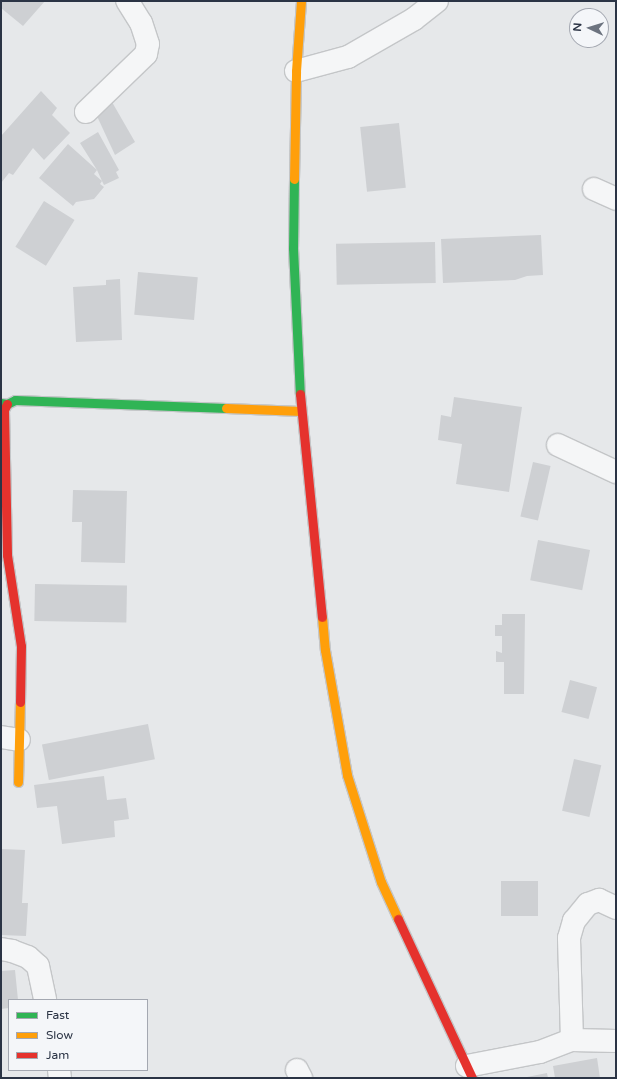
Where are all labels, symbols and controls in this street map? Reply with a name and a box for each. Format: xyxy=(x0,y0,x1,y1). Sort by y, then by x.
north arrow xyxy=(569,8,609,48)
text: N xyxy=(571,22,584,32)
legend xyxy=(8,999,148,1071)
text: Fast xyxy=(46,1008,69,1022)
text: Slow xyxy=(46,1028,73,1042)
text: Jam xyxy=(46,1048,69,1062)

